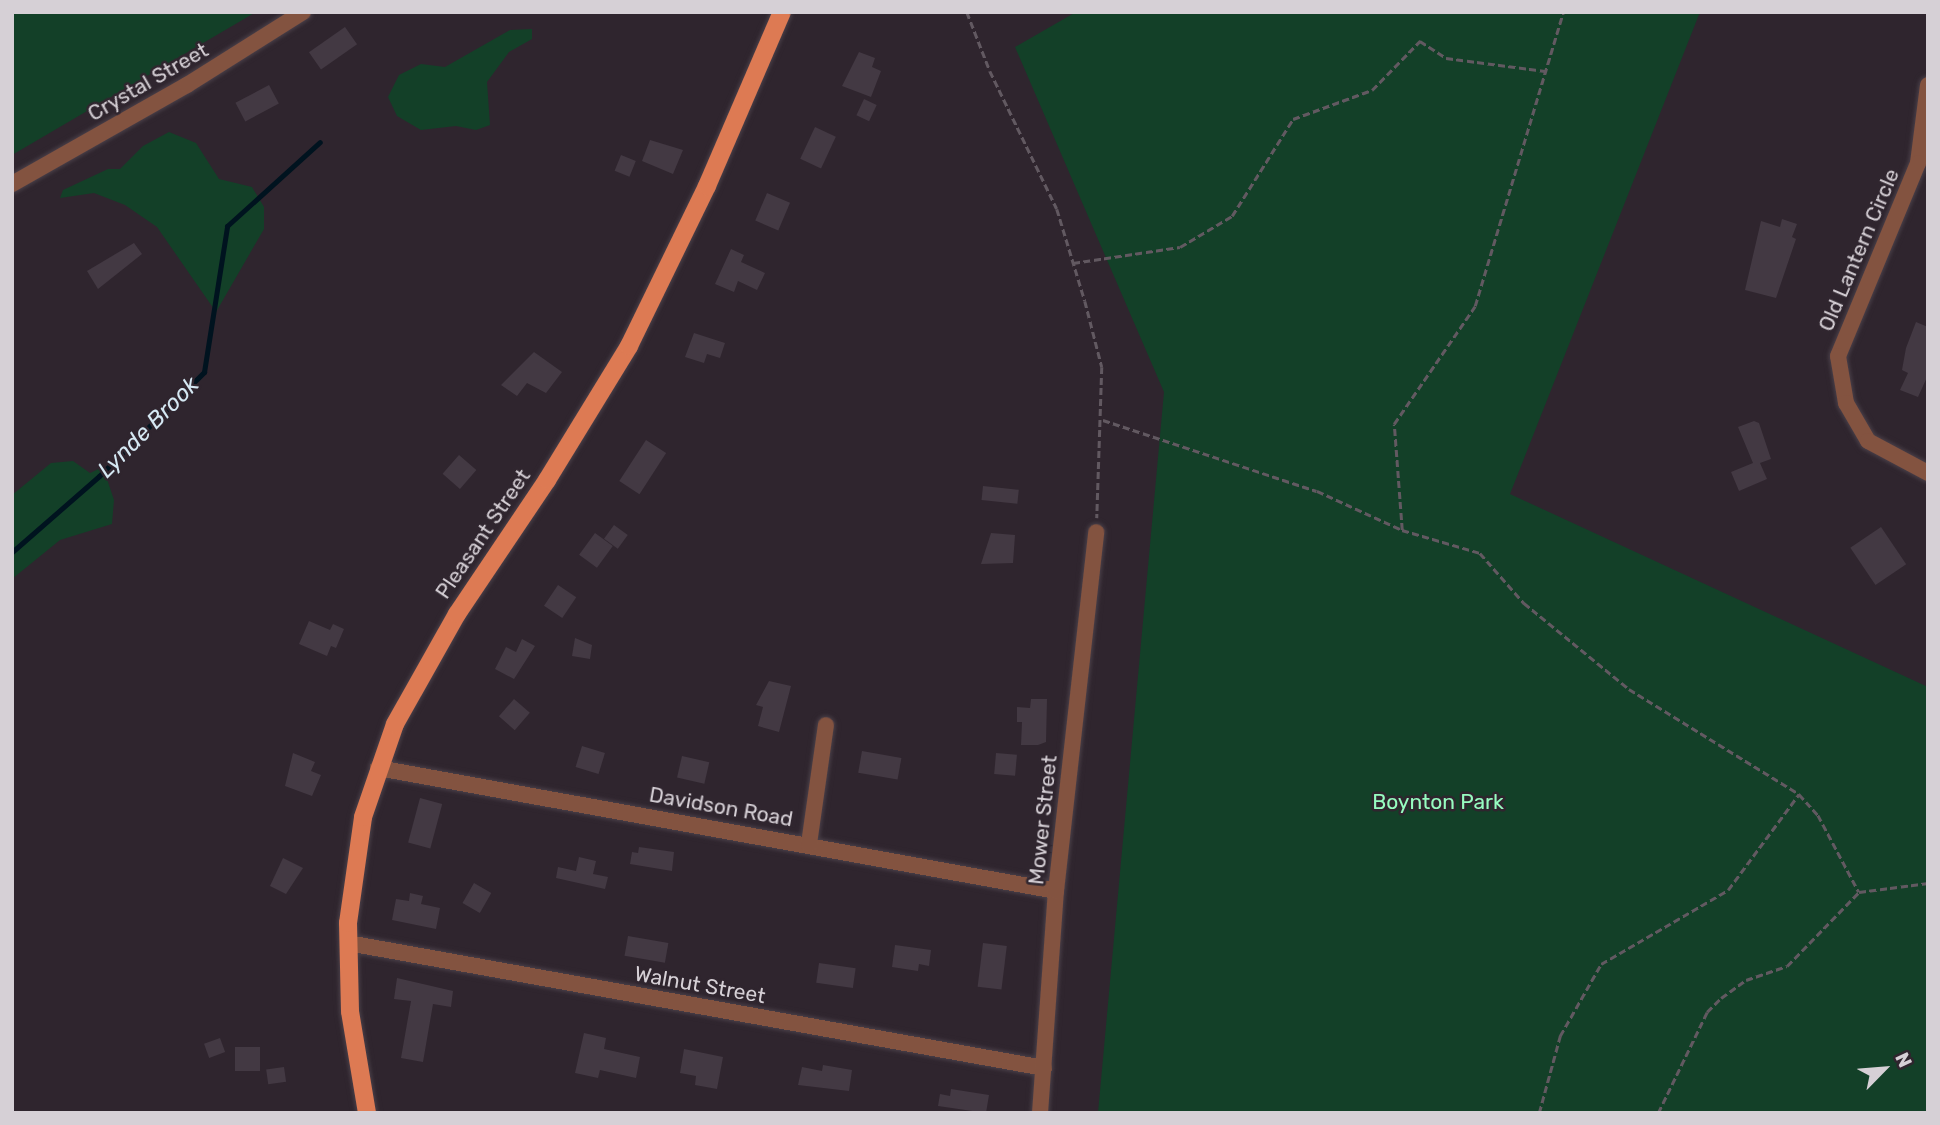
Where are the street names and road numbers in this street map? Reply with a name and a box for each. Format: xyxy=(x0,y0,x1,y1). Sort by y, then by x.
street label: Crystal Street xyxy=(83,37,213,127)
street label: Old Lantern Circle xyxy=(1813,165,1905,335)
street label: Pleasant Street xyxy=(430,464,536,604)
street label: Mower Street xyxy=(1024,754,1062,886)
street label: Davidson Road xyxy=(647,782,795,832)
street label: Walnut Street xyxy=(633,961,767,1009)

